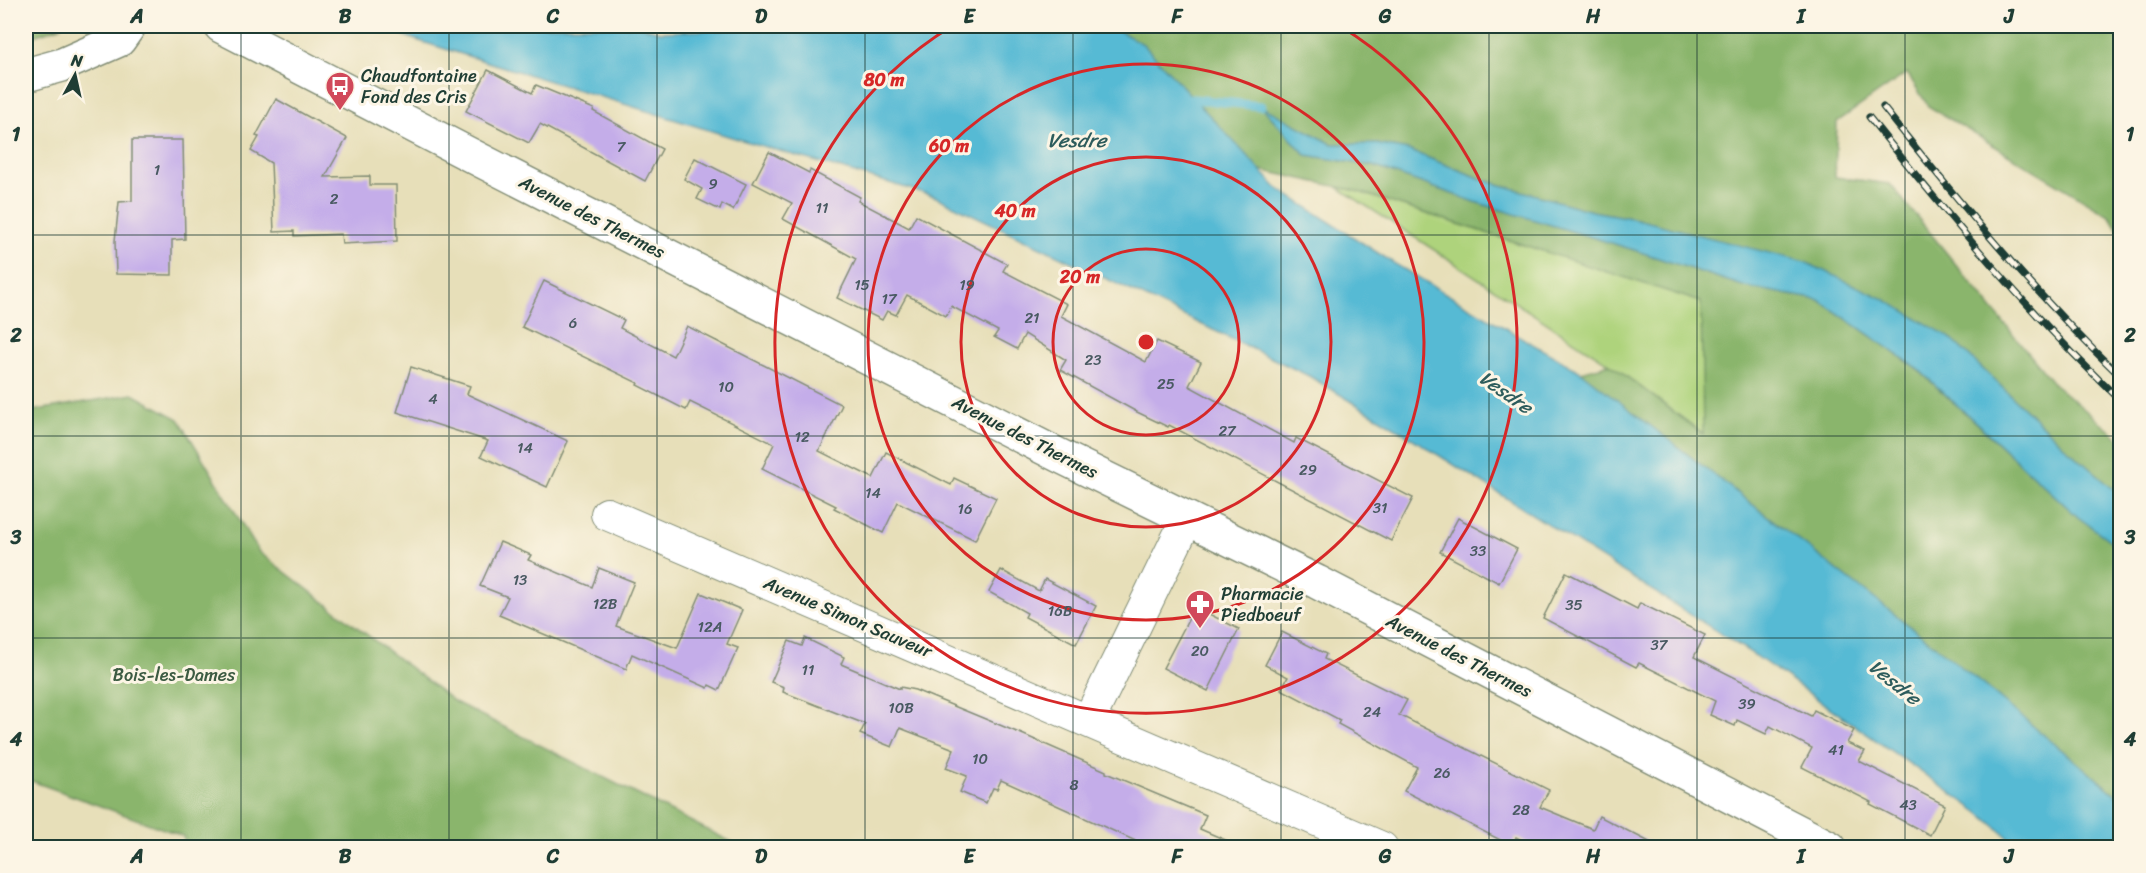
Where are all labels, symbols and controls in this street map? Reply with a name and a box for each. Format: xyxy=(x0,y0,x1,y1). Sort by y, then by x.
text: A xyxy=(129,0,144,34)
text: B xyxy=(339,0,352,34)
text: C xyxy=(546,0,560,34)
text: D xyxy=(755,0,768,34)
text: E xyxy=(963,0,976,34)
text: F xyxy=(1171,0,1184,34)
text: G xyxy=(1378,0,1392,34)
text: H xyxy=(1585,0,1601,34)
text: I xyxy=(1796,0,1807,34)
text: J xyxy=(2003,0,2015,34)
north arrow xyxy=(45,45,105,105)
text: N xyxy=(69,45,85,76)
place label: Chaudfontaine Fond des Cris xyxy=(361,60,477,113)
text: 80 m xyxy=(863,64,905,96)
bus stop icon: Chaudfontaine Fond des Cris xyxy=(324,70,356,112)
text: 1 xyxy=(12,117,21,152)
text: 1 xyxy=(2126,117,2135,152)
water label: Vesdre xyxy=(1048,123,1108,158)
text: 60 m xyxy=(928,130,969,162)
house number: 7 xyxy=(617,134,627,160)
house number: 1 xyxy=(154,157,160,183)
street label: Avenue des Thermes xyxy=(512,166,671,268)
house number: 9 xyxy=(708,171,718,197)
house number: 2 xyxy=(330,186,339,212)
house number: 11 xyxy=(816,195,828,221)
text: 40 m xyxy=(993,195,1036,227)
text: 20 m xyxy=(1059,261,1100,293)
house number: 15 xyxy=(854,272,870,298)
house number: 19 xyxy=(959,272,975,298)
house number: 17 xyxy=(881,286,898,312)
house number: 21 xyxy=(1024,305,1040,331)
house number: 6 xyxy=(569,310,577,336)
text: 2 xyxy=(9,318,22,353)
text: 2 xyxy=(2123,318,2136,353)
centre of rings xyxy=(1136,332,1156,352)
house number: 23 xyxy=(1085,347,1101,373)
water label: Vesdre xyxy=(1472,361,1541,425)
house number: 25 xyxy=(1157,371,1175,397)
house number: 10 xyxy=(718,374,734,400)
house number: 4 xyxy=(428,386,438,412)
street label: Avenue des Thermes xyxy=(945,386,1104,488)
house number: 27 xyxy=(1218,418,1237,444)
house number: 12 xyxy=(794,424,810,450)
house number: 14 xyxy=(517,435,533,461)
house number: 29 xyxy=(1299,457,1317,483)
house number: 14 xyxy=(865,480,881,506)
house number: 31 xyxy=(1373,495,1387,521)
house number: 16 xyxy=(958,496,972,522)
text: 3 xyxy=(10,520,22,555)
text: 3 xyxy=(2124,520,2136,555)
house number: 33 xyxy=(1470,538,1486,564)
house number: 13 xyxy=(513,567,527,593)
street label: Avenue Simon Sauveur xyxy=(758,567,939,668)
place label: Pharmacie Piedboeuf xyxy=(1221,578,1304,631)
pharmacy icon: Pharmacie Piedboeuf xyxy=(1184,588,1216,630)
house number: 12B xyxy=(593,591,618,617)
house number: 35 xyxy=(1565,592,1583,618)
house number: 16B xyxy=(1048,598,1073,624)
street label: Avenue des Thermes xyxy=(1379,605,1538,707)
house number: 12A xyxy=(698,614,722,640)
house number: 37 xyxy=(1651,632,1669,658)
house number: 20 xyxy=(1191,638,1209,664)
water label: Vesdre xyxy=(1861,650,1930,716)
house number: 11 xyxy=(802,657,814,683)
park label: Bois-les-Dames xyxy=(113,659,236,691)
house number: 39 xyxy=(1738,691,1756,717)
house number: 10B xyxy=(888,695,914,721)
house number: 24 xyxy=(1363,699,1381,725)
text: 4 xyxy=(9,722,23,757)
text: 4 xyxy=(2123,722,2137,757)
house number: 41 xyxy=(1828,737,1844,763)
house number: 10 xyxy=(972,746,988,772)
house number: 26 xyxy=(1433,760,1451,786)
house number: 8 xyxy=(1069,772,1079,798)
house number: 43 xyxy=(1899,792,1917,818)
house number: 28 xyxy=(1512,797,1530,823)
text: A xyxy=(129,839,144,873)
text: B xyxy=(339,839,352,873)
text: C xyxy=(546,839,560,873)
text: D xyxy=(755,839,768,873)
text: E xyxy=(963,839,976,873)
text: F xyxy=(1171,839,1184,873)
text: G xyxy=(1378,839,1392,873)
text: H xyxy=(1585,839,1601,873)
text: I xyxy=(1796,839,1807,873)
text: J xyxy=(2003,839,2015,873)

